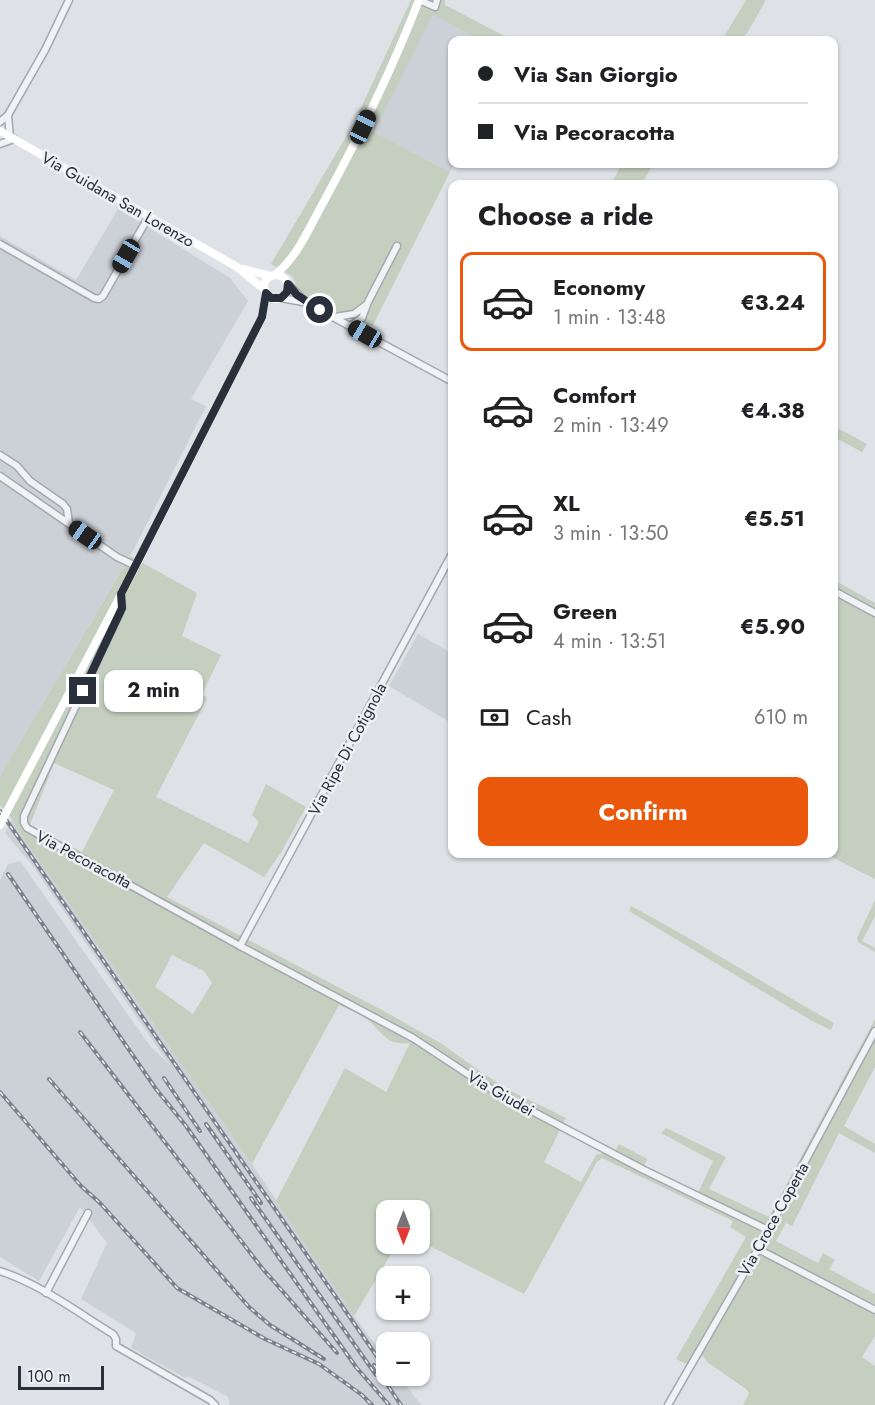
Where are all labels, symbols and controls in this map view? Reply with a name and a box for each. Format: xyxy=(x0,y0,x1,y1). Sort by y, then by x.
text: Via San Giorgio xyxy=(514,58,678,90)
car xyxy=(347,107,379,147)
text: Via Pecoracotta xyxy=(514,116,675,148)
street label: Via Guidana San Lorenzo xyxy=(37,146,199,253)
text: Choose a ride xyxy=(478,196,653,235)
car xyxy=(109,236,143,276)
text: Economy xyxy=(553,271,645,303)
icon: car xyxy=(481,275,535,329)
text: €3.24 xyxy=(740,286,805,318)
route start xyxy=(306,296,333,323)
text: 1 min · 13:48 xyxy=(553,303,666,332)
car xyxy=(345,317,385,351)
text: Comfort xyxy=(553,379,636,411)
icon: car xyxy=(481,383,535,437)
text: €4.38 xyxy=(741,394,805,426)
text: 2 min · 13:49 xyxy=(553,411,669,440)
text: XL xyxy=(553,487,580,519)
icon: car xyxy=(481,491,535,545)
text: €5.51 xyxy=(744,502,805,534)
car xyxy=(65,517,105,553)
text: 3 min · 13:50 xyxy=(553,519,668,548)
text: Green xyxy=(553,595,617,627)
icon: car xyxy=(481,599,535,653)
text: €5.90 xyxy=(740,610,805,642)
text: 4 min · 13:51 xyxy=(553,627,666,656)
callout: 2 min xyxy=(104,670,203,712)
text: 2 min xyxy=(127,676,180,705)
route end xyxy=(69,677,96,704)
street label: Via Ripe Di Cotignola xyxy=(303,679,392,820)
icon: cash xyxy=(478,701,511,734)
text: Cash xyxy=(526,701,572,733)
text: 610 m xyxy=(754,703,808,732)
button: Confirm xyxy=(478,777,808,846)
street label: Via Pecoracotta xyxy=(32,825,136,894)
street label: Via Giudei xyxy=(463,1065,538,1122)
street label: Via Croce Coperta xyxy=(733,1158,814,1280)
north arrow xyxy=(376,1200,430,1254)
map controls xyxy=(376,1200,430,1386)
button: + xyxy=(376,1266,430,1320)
button: − xyxy=(376,1332,430,1386)
scale bar xyxy=(18,1363,104,1390)
text: 100 m xyxy=(27,1365,71,1388)

